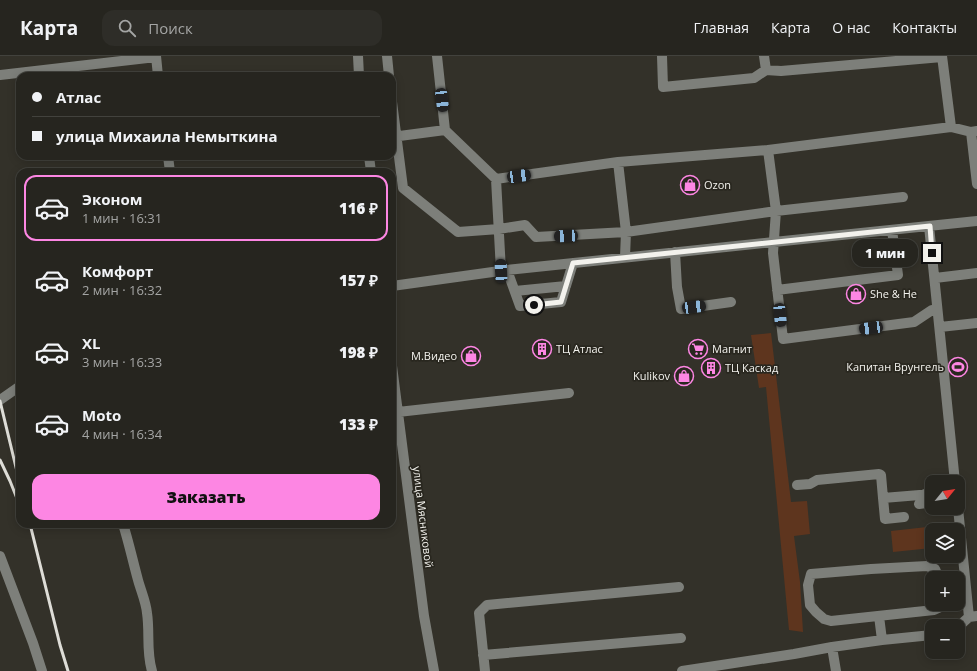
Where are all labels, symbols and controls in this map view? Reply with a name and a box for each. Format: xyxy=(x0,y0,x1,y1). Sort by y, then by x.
search box xyxy=(102,10,382,46)
text: Карта xyxy=(20,15,78,41)
icon: search xyxy=(116,17,138,39)
text: Поиск xyxy=(148,18,193,38)
text: Главная xyxy=(694,18,749,37)
text: Карта xyxy=(771,18,810,37)
text: О нас xyxy=(832,18,870,37)
text: Контакты xyxy=(892,18,957,37)
text: Атлас xyxy=(56,87,101,107)
car xyxy=(435,87,449,113)
text: улица Михаила Немыткина xyxy=(56,126,278,146)
car xyxy=(506,168,532,184)
shop icon: Ozon xyxy=(679,174,701,196)
place label: Ozon xyxy=(704,177,731,192)
text: Эконом xyxy=(82,189,142,209)
icon: car xyxy=(34,190,70,226)
text: 116 ₽ xyxy=(339,198,378,218)
text: 1 мин · 16:31 xyxy=(82,209,162,227)
car xyxy=(554,229,578,243)
callout: 1 мин xyxy=(852,239,918,267)
text: 1 мин xyxy=(865,244,905,262)
route end xyxy=(923,244,941,262)
car xyxy=(494,259,508,283)
text: Комфорт xyxy=(82,261,153,281)
icon: car xyxy=(34,262,70,298)
text: 157 ₽ xyxy=(339,270,378,290)
text: 2 мин · 16:32 xyxy=(82,281,162,299)
shop icon: She & He xyxy=(845,283,867,305)
place label: She & He xyxy=(870,286,917,301)
route start xyxy=(525,296,543,314)
car xyxy=(681,300,707,314)
car xyxy=(773,302,787,328)
car xyxy=(858,321,884,335)
text: XL xyxy=(82,333,100,353)
icon: car xyxy=(34,334,70,370)
building icon: ТЦ Атлас xyxy=(531,338,553,360)
supermarket icon: Магнит xyxy=(687,338,709,360)
place label: ТЦ Атлас xyxy=(556,341,603,356)
place label: Магнит xyxy=(712,341,752,356)
text: 198 ₽ xyxy=(339,342,378,362)
shop icon: М.Видео xyxy=(460,345,482,367)
place label: М.Видео xyxy=(411,348,457,363)
text: 3 мин · 16:33 xyxy=(82,353,162,371)
sports icon: Капитан Врунгель xyxy=(947,356,969,378)
building icon: ТЦ Каскад xyxy=(700,357,722,379)
place label: Капитан Врунгель xyxy=(846,359,944,374)
place label: ТЦ Каскад xyxy=(725,360,779,375)
shop icon: Kulikov xyxy=(673,365,695,387)
place label: Kulikov xyxy=(633,368,670,383)
text: Moto xyxy=(82,405,121,425)
icon: car xyxy=(34,406,70,442)
text: 133 ₽ xyxy=(339,414,378,434)
text: 4 мин · 16:34 xyxy=(82,425,162,443)
street label: улица Мясниковой xyxy=(410,465,437,569)
button: Заказать xyxy=(32,474,380,520)
north arrow xyxy=(925,475,965,515)
map controls xyxy=(925,475,965,659)
button: layers xyxy=(925,523,965,563)
button: + xyxy=(925,571,965,611)
button: − xyxy=(925,619,965,659)

